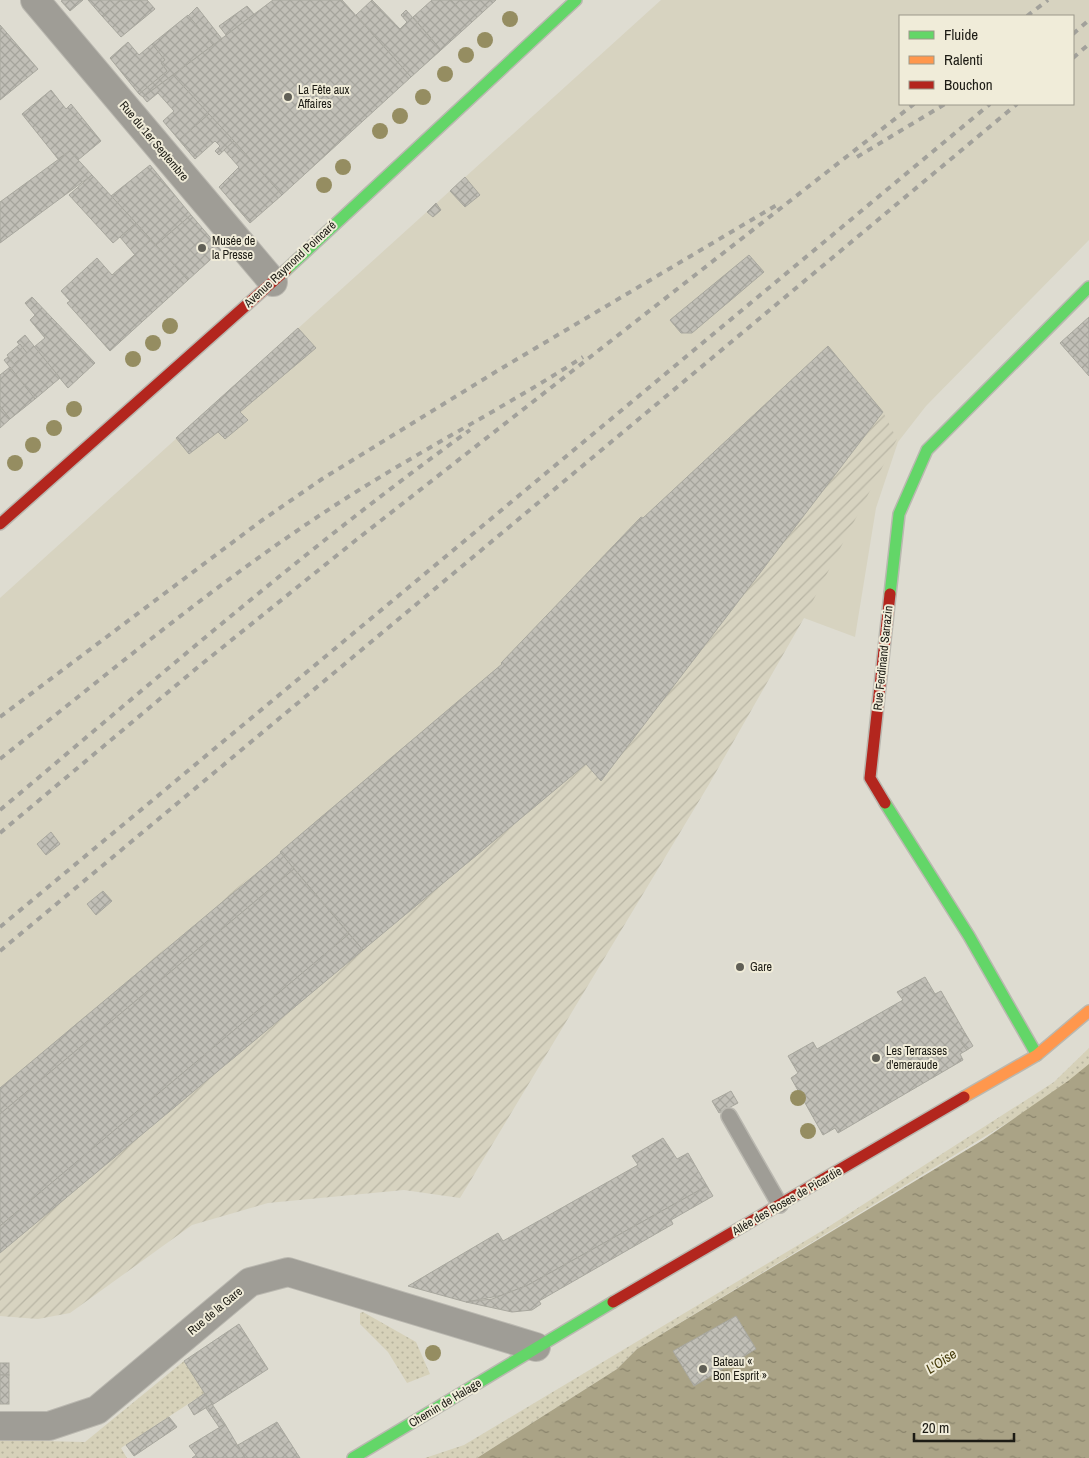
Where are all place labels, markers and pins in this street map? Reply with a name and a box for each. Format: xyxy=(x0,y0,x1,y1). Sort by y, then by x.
place label: La Fête aux Affaires xyxy=(297,82,350,112)
marker: La Fête aux Affaires xyxy=(282,91,294,103)
place label: Musée de la Presse xyxy=(212,233,255,263)
marker: Musée de la Presse xyxy=(196,242,208,254)
place label: Gare xyxy=(750,959,772,975)
marker: Gare xyxy=(734,961,746,973)
place label: Les Terrasses d'emeraude xyxy=(886,1043,947,1073)
marker: Les Terrasses d'emeraude xyxy=(870,1052,882,1064)
place label: Bateau « Bon Esprit » xyxy=(713,1354,767,1384)
marker: Bateau « Bon Esprit » xyxy=(697,1363,709,1375)

